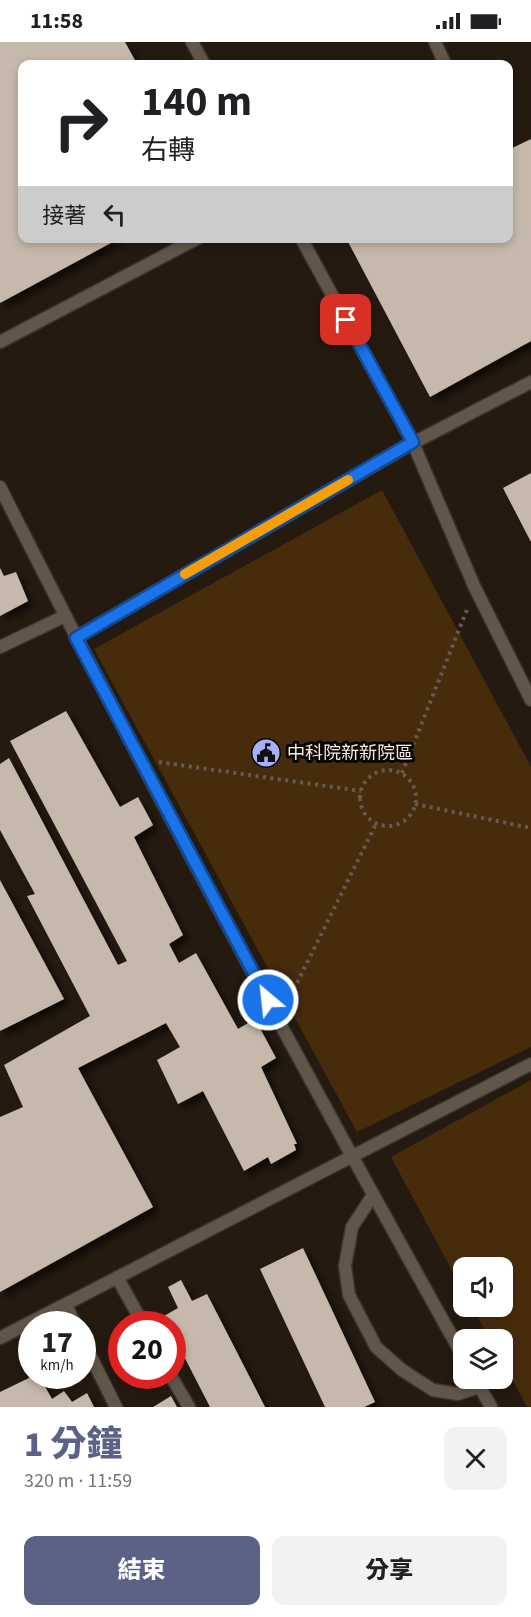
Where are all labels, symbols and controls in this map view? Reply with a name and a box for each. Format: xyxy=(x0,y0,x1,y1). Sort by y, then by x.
text: 11:58 xyxy=(30,5,83,37)
text: 140 m xyxy=(141,72,252,132)
icon: right xyxy=(42,84,120,162)
text: 右轉 xyxy=(141,131,195,170)
icon: left xyxy=(98,198,131,231)
text: 接著 xyxy=(42,200,86,232)
pin xyxy=(320,294,371,345)
icon: arrive xyxy=(329,303,362,336)
public building icon: 中科院新新院區 xyxy=(250,737,282,769)
place label: 中科院新新院區 xyxy=(287,741,413,766)
position arrow xyxy=(236,968,300,1032)
map controls xyxy=(453,1257,513,1389)
button: sound xyxy=(453,1257,513,1317)
speed limit sign: 20 xyxy=(108,1311,186,1389)
text: 17 xyxy=(41,1321,73,1364)
button: layers xyxy=(453,1329,513,1389)
text: km/h xyxy=(40,1355,74,1376)
text: 1 分鐘 xyxy=(24,1419,122,1470)
button: close xyxy=(444,1427,507,1490)
text: 320 m · 11:59 xyxy=(24,1467,132,1495)
button: 結束 xyxy=(24,1536,260,1605)
button: 分享 xyxy=(272,1536,507,1605)

